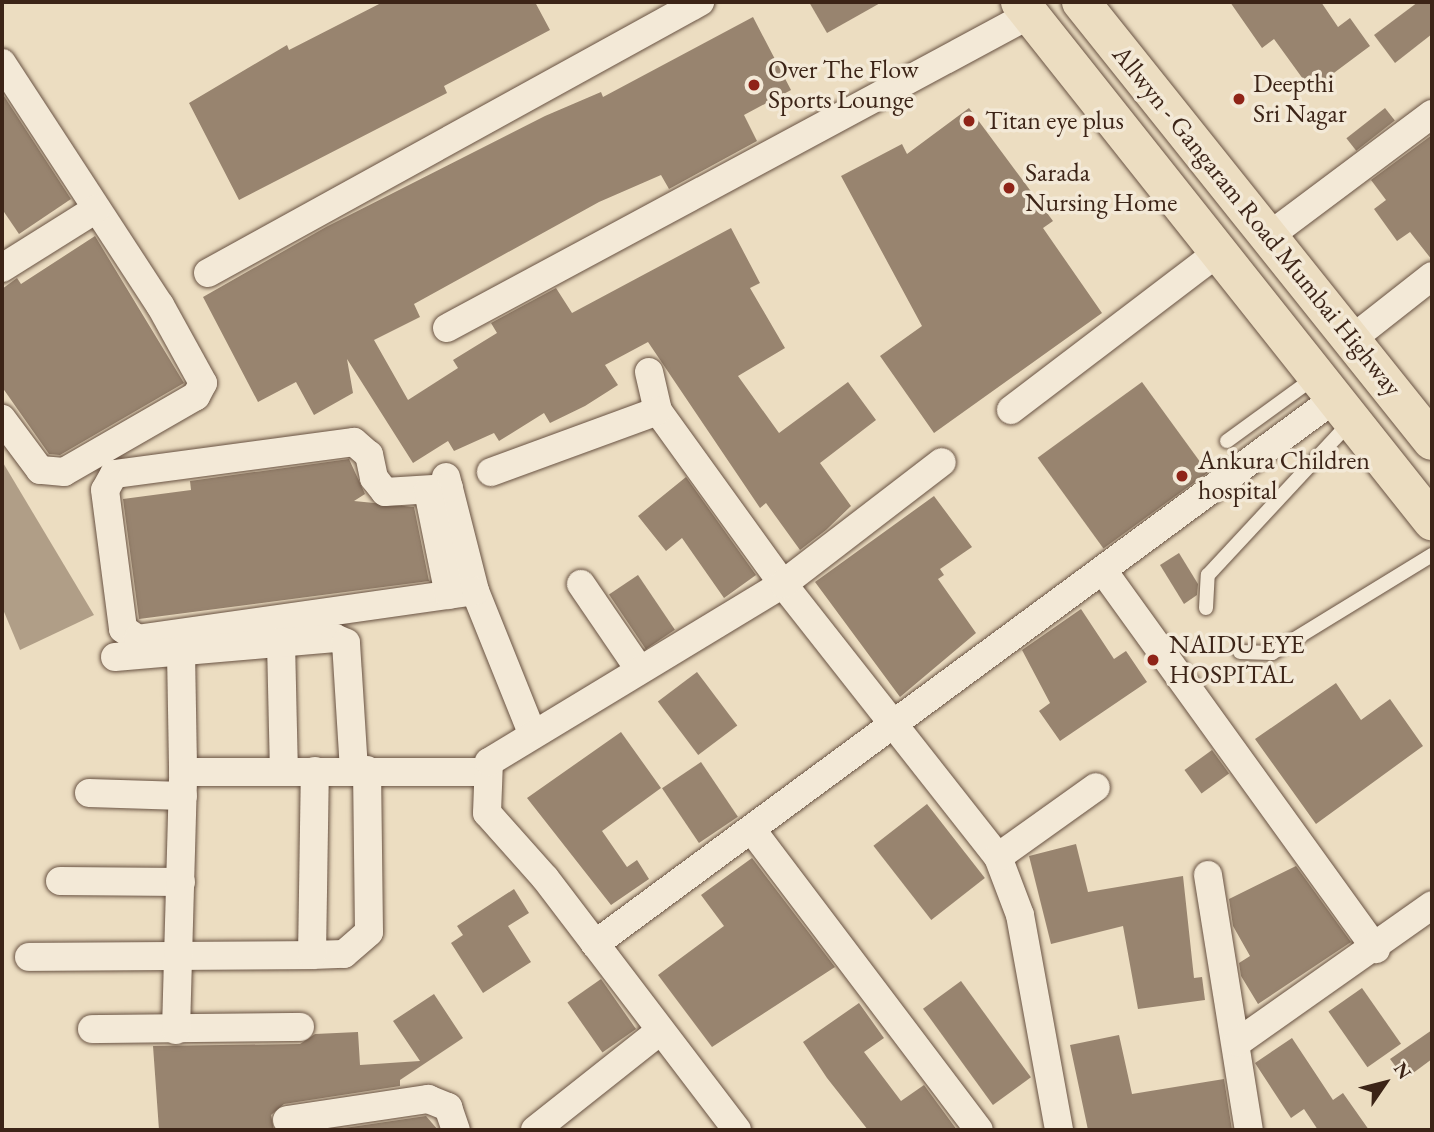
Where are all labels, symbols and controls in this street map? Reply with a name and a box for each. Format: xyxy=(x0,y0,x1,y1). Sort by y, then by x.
street label: Allwyn - Gangaram Road Mumbai Highway xyxy=(1106,39,1408,403)
place label: Over The Flow Sports Lounge xyxy=(768,54,919,116)
place label: Deepthi Sri Nagar xyxy=(1253,68,1347,130)
marker: Over The Flow Sports Lounge xyxy=(746,77,762,93)
marker: Deepthi Sri Nagar xyxy=(1231,91,1247,107)
place label: Titan eye plus xyxy=(985,105,1124,137)
marker: Titan eye plus xyxy=(959,111,979,131)
place label: Sarada Nursing Home xyxy=(1025,157,1177,218)
marker: Sarada Nursing Home xyxy=(999,178,1019,198)
place label: Ankura Children hospital xyxy=(1198,445,1370,506)
marker: Ankura Children hospital xyxy=(1172,466,1192,486)
place label: NAIDU EYE HOSPITAL xyxy=(1169,629,1305,690)
marker: NAIDU EYE HOSPITAL xyxy=(1143,650,1163,670)
north arrow xyxy=(1350,1048,1420,1118)
text: N xyxy=(1388,1057,1417,1084)

